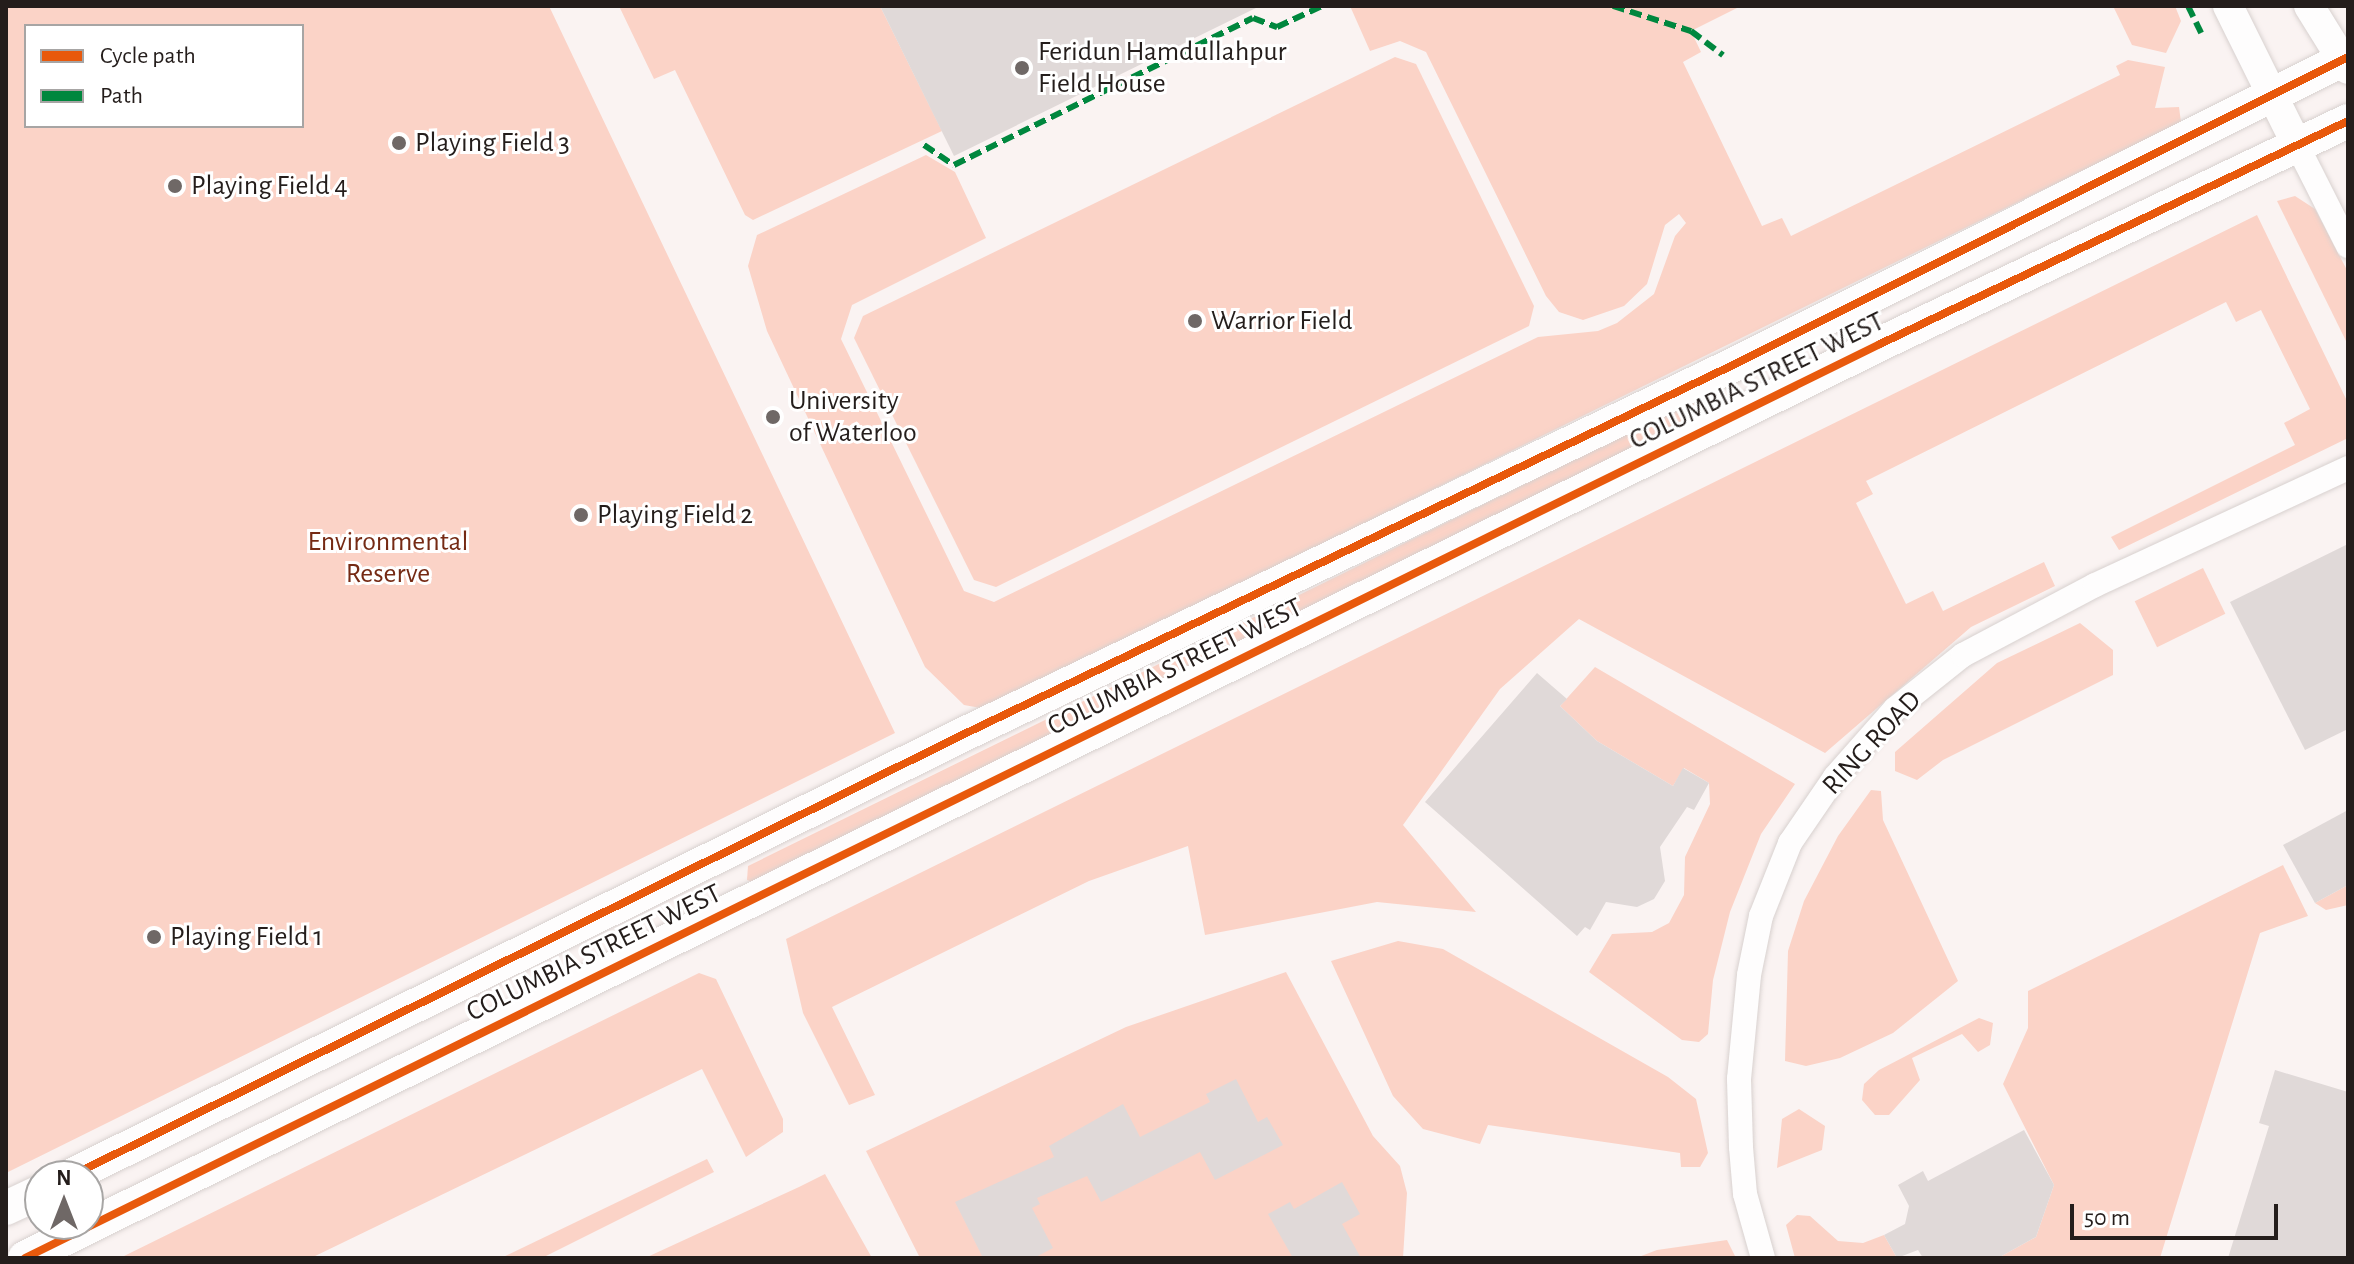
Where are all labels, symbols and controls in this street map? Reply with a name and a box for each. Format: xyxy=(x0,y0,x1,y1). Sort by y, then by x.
legend xyxy=(24,24,304,128)
place label: Feridun Hamdullahpur Field House xyxy=(1038,35,1286,101)
text: Cycle path xyxy=(100,44,196,68)
marker: Feridun Hamdullahpur Field House xyxy=(1013,59,1031,77)
text: Path xyxy=(100,84,143,108)
place label: Playing Field 3 xyxy=(415,126,570,160)
marker: Playing Field 3 xyxy=(390,134,408,152)
place label: Playing Field 4 xyxy=(191,169,348,203)
marker: Playing Field 4 xyxy=(166,177,184,195)
place label: Warrior Field xyxy=(1211,304,1352,338)
street label: COLUMBIA STREET WEST xyxy=(1624,305,1890,457)
marker: Warrior Field xyxy=(1186,312,1204,330)
place label: University of Waterloo xyxy=(789,384,917,450)
marker: University of Waterloo xyxy=(764,408,782,426)
place label: Playing Field 2 xyxy=(597,498,753,532)
marker: Playing Field 2 xyxy=(572,506,590,524)
park label: Environmental Reserve xyxy=(308,525,468,591)
street label: COLUMBIA STREET WEST xyxy=(1042,591,1308,743)
street label: RING ROAD xyxy=(1815,684,1929,802)
street label: COLUMBIA STREET WEST xyxy=(461,877,727,1029)
place label: Playing Field 1 xyxy=(170,920,323,954)
marker: Playing Field 1 xyxy=(145,928,163,946)
north arrow xyxy=(24,1160,104,1240)
text: N xyxy=(56,1167,72,1189)
scale bar xyxy=(2074,1188,2282,1238)
text: 50 m xyxy=(2084,1206,2130,1230)

